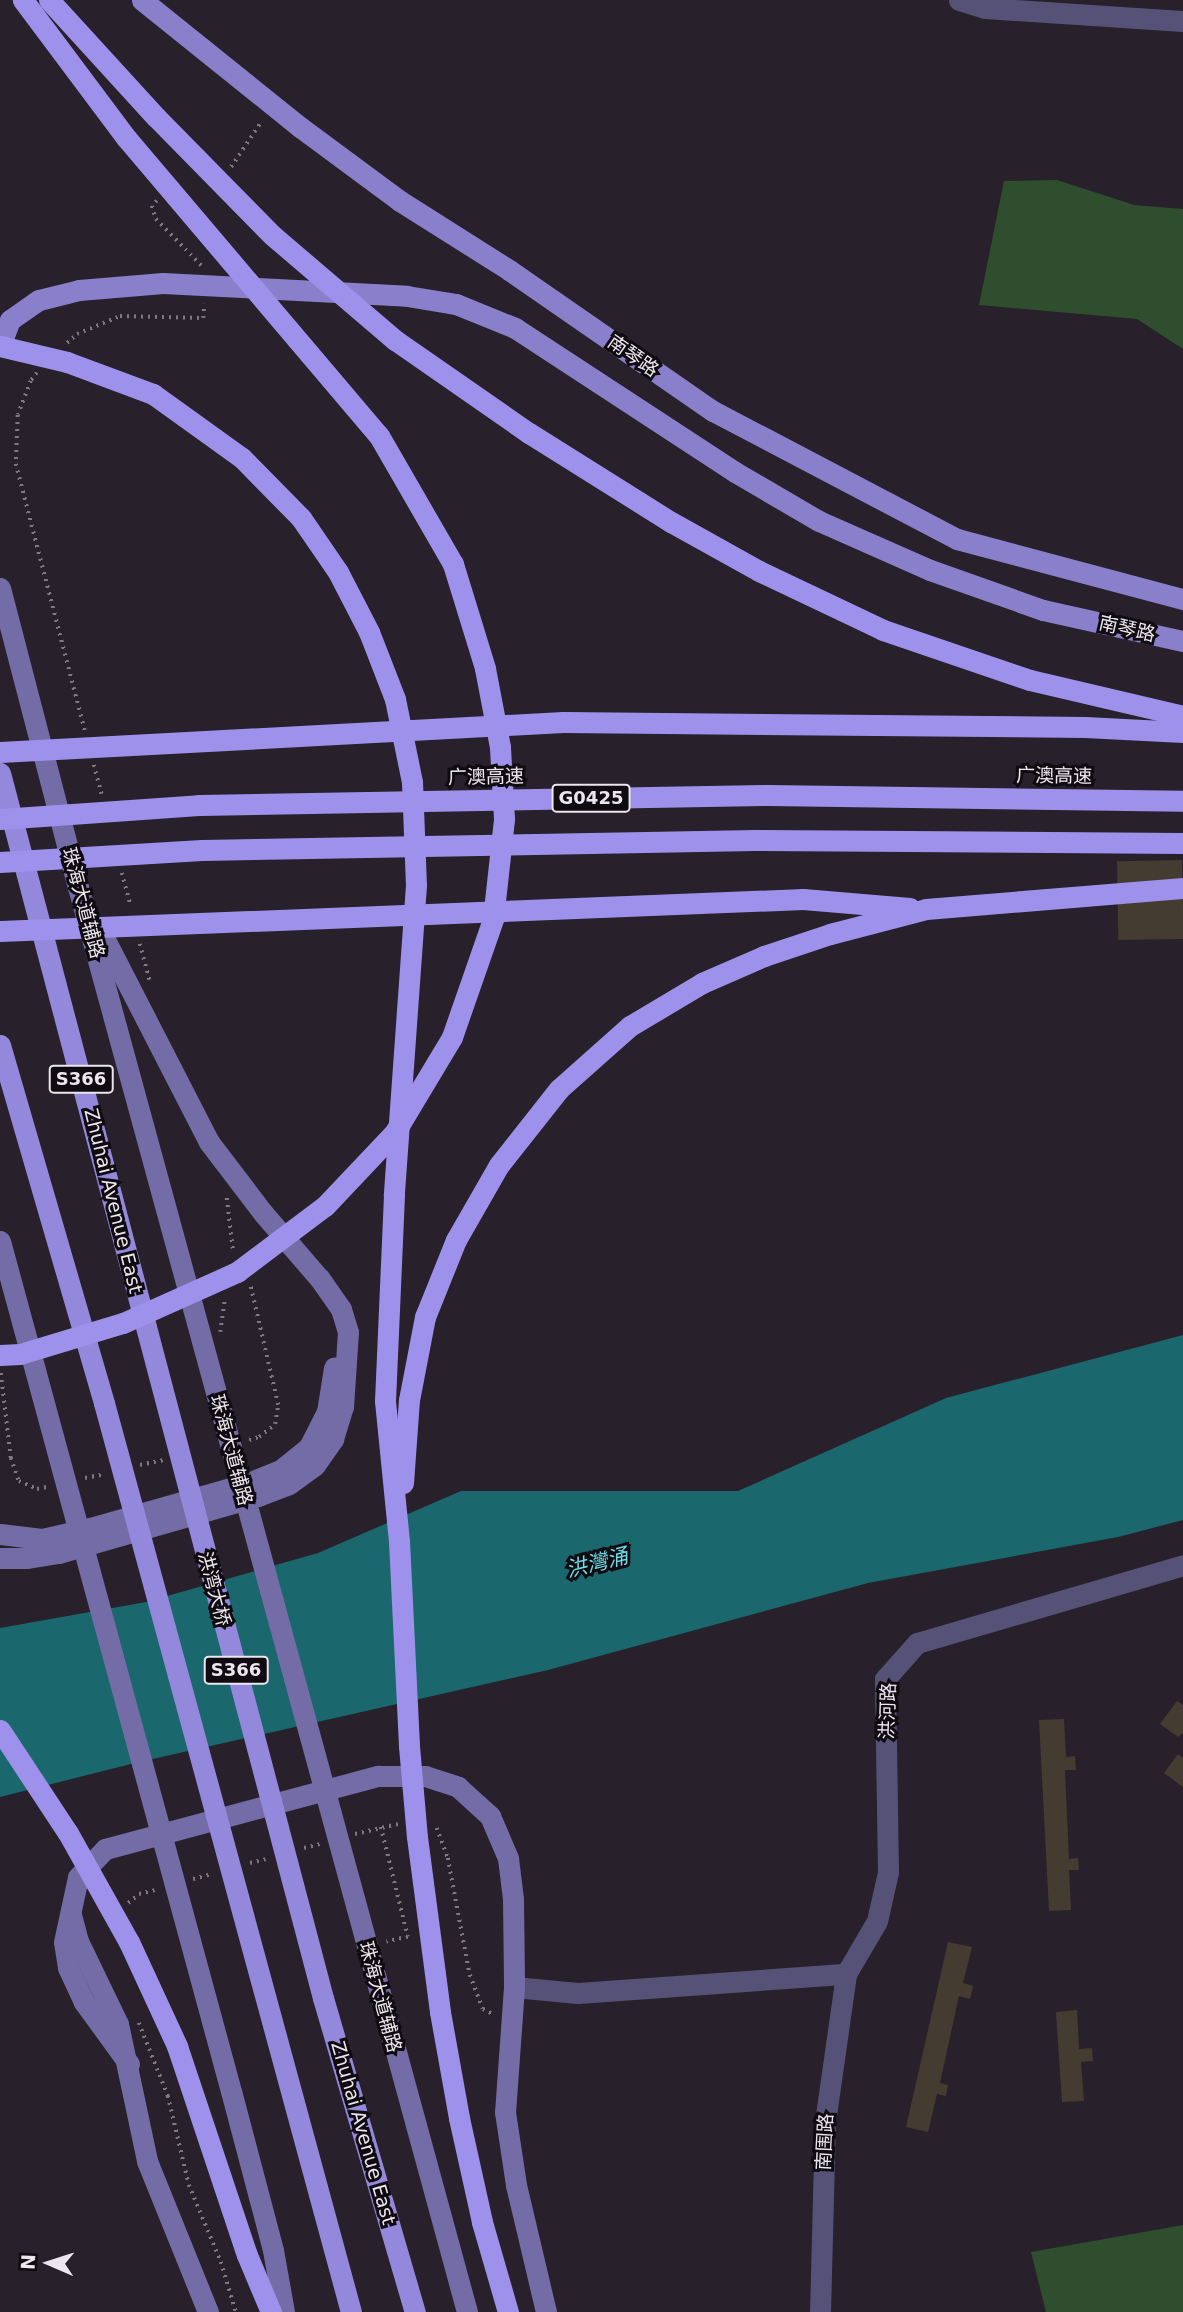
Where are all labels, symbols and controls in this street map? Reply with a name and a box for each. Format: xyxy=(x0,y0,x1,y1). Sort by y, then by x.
street label: 南琴路 xyxy=(603,330,663,382)
street label: 南琴路 xyxy=(1097,611,1157,647)
street label: 广澳高速 xyxy=(1016,764,1092,788)
street label: 广澳高速 xyxy=(448,765,524,789)
road number: G0425 xyxy=(551,784,631,812)
street label: 珠海大道辅路 xyxy=(57,845,109,961)
road number: S366 xyxy=(48,1064,114,1094)
street label: Zhuhai Avenue East xyxy=(79,1106,147,1296)
street label: 珠海大道辅路 xyxy=(205,1392,257,1508)
water label: 洪灣涌 xyxy=(563,1543,631,1583)
street label: 洪湾大桥 xyxy=(193,1549,235,1629)
road number: S366 xyxy=(203,1656,269,1685)
street label: 洪河路 xyxy=(876,1682,900,1740)
street label: 珠海大道辅路 xyxy=(354,1939,406,2055)
street label: Zhuhai Avenue East xyxy=(326,2039,400,2227)
street label: 南围路 xyxy=(812,2113,838,2171)
north arrow xyxy=(14,2228,84,2298)
text: N xyxy=(17,2253,39,2270)

